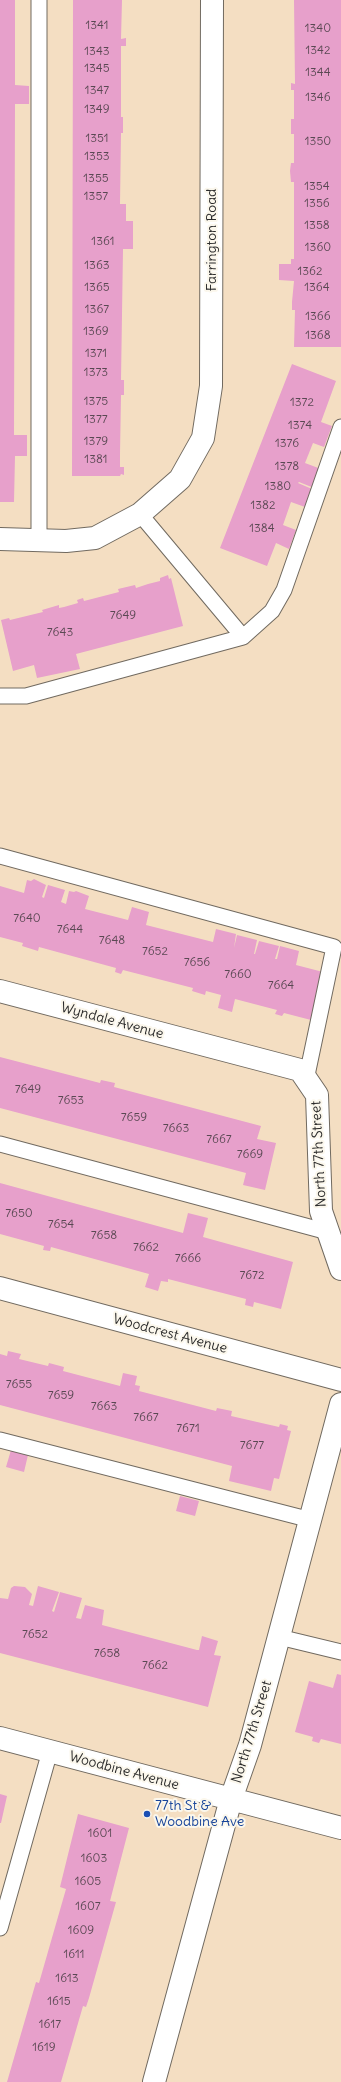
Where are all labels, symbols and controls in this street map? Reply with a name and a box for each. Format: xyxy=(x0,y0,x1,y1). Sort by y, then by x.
house number: 1341 xyxy=(85,19,109,33)
house number: 1340 xyxy=(305,22,331,36)
house number: 1342 xyxy=(305,44,331,58)
house number: 1343 xyxy=(84,45,110,59)
house number: 1345 xyxy=(84,62,110,76)
house number: 1344 xyxy=(305,66,331,80)
house number: 1347 xyxy=(85,84,109,98)
house number: 1346 xyxy=(305,91,331,105)
house number: 1349 xyxy=(84,103,110,117)
house number: 1351 xyxy=(85,132,109,146)
house number: 1350 xyxy=(305,135,331,149)
house number: 1353 xyxy=(84,150,110,164)
house number: 1355 xyxy=(83,172,109,186)
house number: 1354 xyxy=(304,180,330,194)
street label: Farrington Road xyxy=(204,189,220,291)
house number: 1357 xyxy=(84,190,108,204)
house number: 1356 xyxy=(304,197,330,211)
house number: 1358 xyxy=(304,219,330,233)
house number: 1361 xyxy=(91,235,115,249)
house number: 1360 xyxy=(305,241,331,255)
house number: 1363 xyxy=(84,259,110,273)
house number: 1362 xyxy=(297,265,323,279)
house number: 1365 xyxy=(84,281,110,295)
house number: 1364 xyxy=(304,281,330,295)
house number: 1367 xyxy=(85,303,109,317)
house number: 1366 xyxy=(305,310,331,324)
house number: 1369 xyxy=(83,325,109,339)
house number: 1368 xyxy=(305,329,331,343)
house number: 1371 xyxy=(85,347,107,361)
house number: 1373 xyxy=(84,366,108,380)
house number: 1375 xyxy=(84,395,108,409)
house number: 1372 xyxy=(290,396,314,410)
house number: 1377 xyxy=(84,413,108,427)
house number: 1374 xyxy=(288,419,312,433)
house number: 1379 xyxy=(84,435,108,449)
house number: 1376 xyxy=(275,437,299,451)
house number: 1381 xyxy=(84,453,108,467)
house number: 1378 xyxy=(275,460,299,474)
house number: 1380 xyxy=(265,480,291,494)
house number: 1382 xyxy=(250,499,276,513)
house number: 1384 xyxy=(249,522,275,536)
house number: 7649 xyxy=(110,609,136,623)
house number: 7643 xyxy=(47,626,73,640)
house number: 7640 xyxy=(13,912,41,926)
house number: 7644 xyxy=(57,923,83,937)
house number: 7648 xyxy=(99,934,125,948)
house number: 7652 xyxy=(142,945,168,959)
house number: 7656 xyxy=(184,956,210,970)
house number: 7660 xyxy=(224,968,252,982)
house number: 7664 xyxy=(268,979,294,993)
street label: Wyndale Avenue xyxy=(59,999,165,1043)
house number: 7649 xyxy=(15,1083,41,1097)
house number: 7653 xyxy=(58,1094,84,1108)
street label: North 77th Street xyxy=(308,1100,330,1208)
house number: 7659 xyxy=(121,1111,147,1125)
house number: 7663 xyxy=(163,1122,189,1136)
house number: 7667 xyxy=(206,1133,232,1147)
house number: 7669 xyxy=(237,1148,263,1162)
house number: 7650 xyxy=(5,1207,33,1221)
house number: 7654 xyxy=(48,1218,74,1232)
house number: 7658 xyxy=(91,1229,117,1243)
house number: 7662 xyxy=(133,1241,159,1255)
house number: 7666 xyxy=(175,1252,201,1266)
house number: 7672 xyxy=(239,1269,265,1283)
street label: Woodcrest Avenue xyxy=(111,1311,229,1357)
house number: 7655 xyxy=(6,1378,32,1392)
house number: 7659 xyxy=(48,1389,74,1403)
house number: 7663 xyxy=(91,1400,117,1414)
house number: 7667 xyxy=(133,1411,159,1425)
house number: 7671 xyxy=(176,1422,200,1436)
house number: 7677 xyxy=(240,1439,264,1453)
house number: 7652 xyxy=(22,1628,48,1642)
house number: 7658 xyxy=(94,1647,120,1661)
house number: 7662 xyxy=(142,1659,168,1673)
street label: North 77th Street xyxy=(228,1679,276,1785)
street label: Woodbine Avenue xyxy=(67,1748,181,1794)
place label: 77th St & Woodbine Ave xyxy=(155,1798,244,1830)
marker: 77th St & Woodbine Ave xyxy=(142,1809,152,1819)
house number: 1601 xyxy=(88,1827,112,1841)
house number: 1603 xyxy=(81,1852,107,1866)
house number: 1605 xyxy=(75,1875,101,1889)
house number: 1607 xyxy=(75,1900,101,1914)
house number: 1609 xyxy=(68,1924,94,1938)
house number: 1611 xyxy=(63,1948,85,1962)
house number: 1613 xyxy=(55,1972,79,1986)
house number: 1615 xyxy=(47,1995,71,2009)
house number: 1617 xyxy=(39,2018,61,2032)
house number: 1619 xyxy=(32,2041,56,2055)

